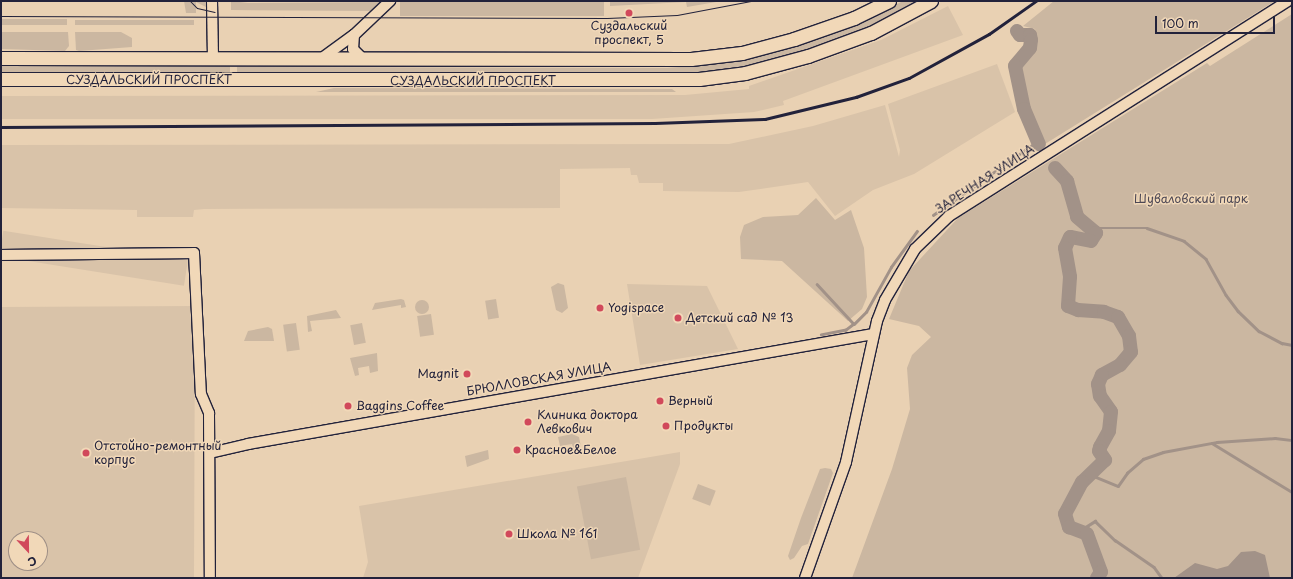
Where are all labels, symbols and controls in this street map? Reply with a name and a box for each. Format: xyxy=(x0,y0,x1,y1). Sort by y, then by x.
marker: Суздальский проспект, 5 xyxy=(624,8,634,18)
scale bar xyxy=(1157,8,1277,34)
text: 100 m xyxy=(1162,14,1199,32)
place label: Суздальский проспект, 5 xyxy=(591,19,667,47)
street label: СУЗДАЛЬСКИЙ ПРОСПЕКТ xyxy=(66,73,232,87)
street label: СУЗДАЛЬСКИЙ ПРОСПЕКТ xyxy=(390,74,556,88)
street label: ЗАРЕЧНАЯ УЛИЦА xyxy=(933,142,1037,216)
park label: Шуваловский парк xyxy=(1134,192,1248,206)
place label: Yogispace xyxy=(608,301,664,315)
marker: Yogispace xyxy=(595,303,605,313)
place label: Детский сад № 13 xyxy=(686,311,794,325)
marker: Детский сад № 13 xyxy=(673,313,683,323)
street label: БРЮЛЛОВСКАЯ УЛИЦА xyxy=(466,359,612,399)
place label: Magnit xyxy=(418,367,459,381)
marker: Magnit xyxy=(462,369,472,379)
place label: Верный xyxy=(668,394,713,408)
marker: Верный xyxy=(655,396,665,406)
place label: Baggins Coffee xyxy=(356,399,444,413)
marker: Baggins Coffee xyxy=(343,401,353,411)
place label: Клиника доктора Левкович xyxy=(537,408,639,436)
marker: Клиника доктора Левкович xyxy=(522,416,534,428)
place label: Продукты xyxy=(674,419,733,433)
marker: Продукты xyxy=(661,421,671,431)
place label: Отстойно-ремонтный корпус xyxy=(94,439,222,467)
place label: Красное&Белое xyxy=(525,443,617,457)
marker: Красное&Белое xyxy=(512,445,522,455)
marker: Отстойно-ремонтный корпус xyxy=(81,448,91,458)
place label: Школа № 161 xyxy=(517,527,598,541)
marker: Школа № 161 xyxy=(504,529,514,539)
north arrow xyxy=(8,531,48,571)
text: С xyxy=(25,552,39,571)

